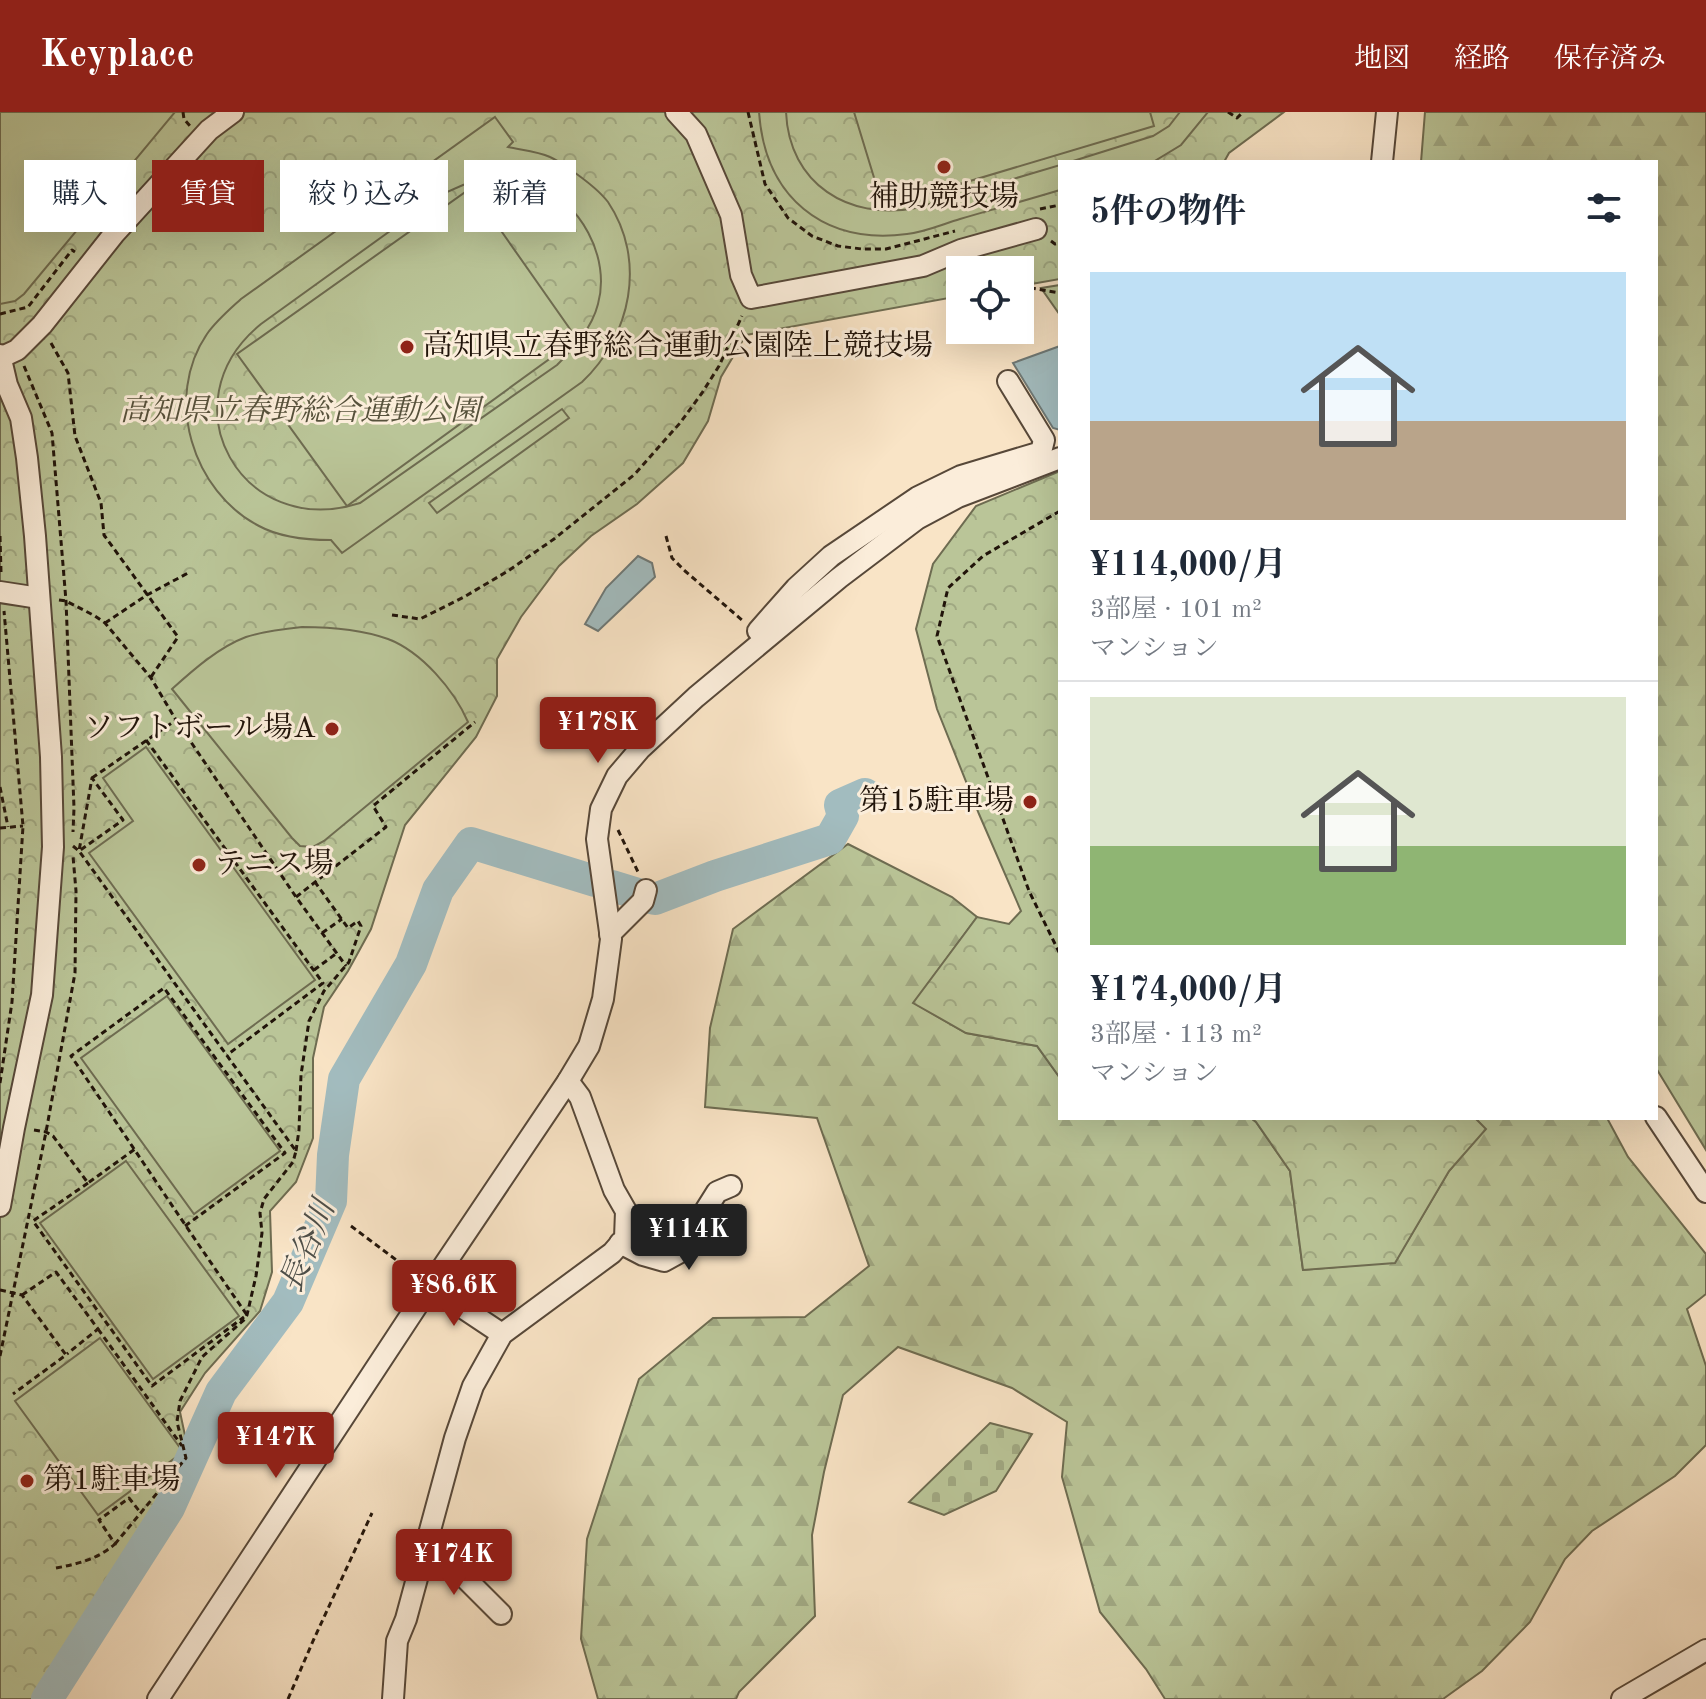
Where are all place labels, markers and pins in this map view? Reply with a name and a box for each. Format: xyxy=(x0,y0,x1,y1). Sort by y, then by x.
marker: 補助競技場 xyxy=(935,158,953,176)
place label: 補助競技場 xyxy=(869,180,1019,213)
place label: 高知県立春野総合運動公園陸上競技場 xyxy=(423,329,933,362)
marker: 高知県立春野総合運動公園陸上競技場 xyxy=(398,338,416,356)
pin: ¥178K xyxy=(542,697,654,765)
place label: ソフトボール場A xyxy=(84,712,316,744)
marker: ソフトボール場A xyxy=(323,720,341,738)
place label: 第15駐車場 xyxy=(859,784,1014,817)
marker: 第15駐車場 xyxy=(1021,793,1039,811)
place label: テニス場 xyxy=(215,848,334,880)
marker: テニス場 xyxy=(190,856,208,874)
pin: ¥114K xyxy=(633,1204,745,1272)
pin: ¥86.6K xyxy=(389,1260,519,1328)
pin: ¥147K xyxy=(220,1412,332,1480)
place label: 第1駐車場 xyxy=(43,1463,180,1496)
marker: 第1駐車場 xyxy=(18,1472,36,1490)
pin: ¥174K xyxy=(398,1529,510,1597)

